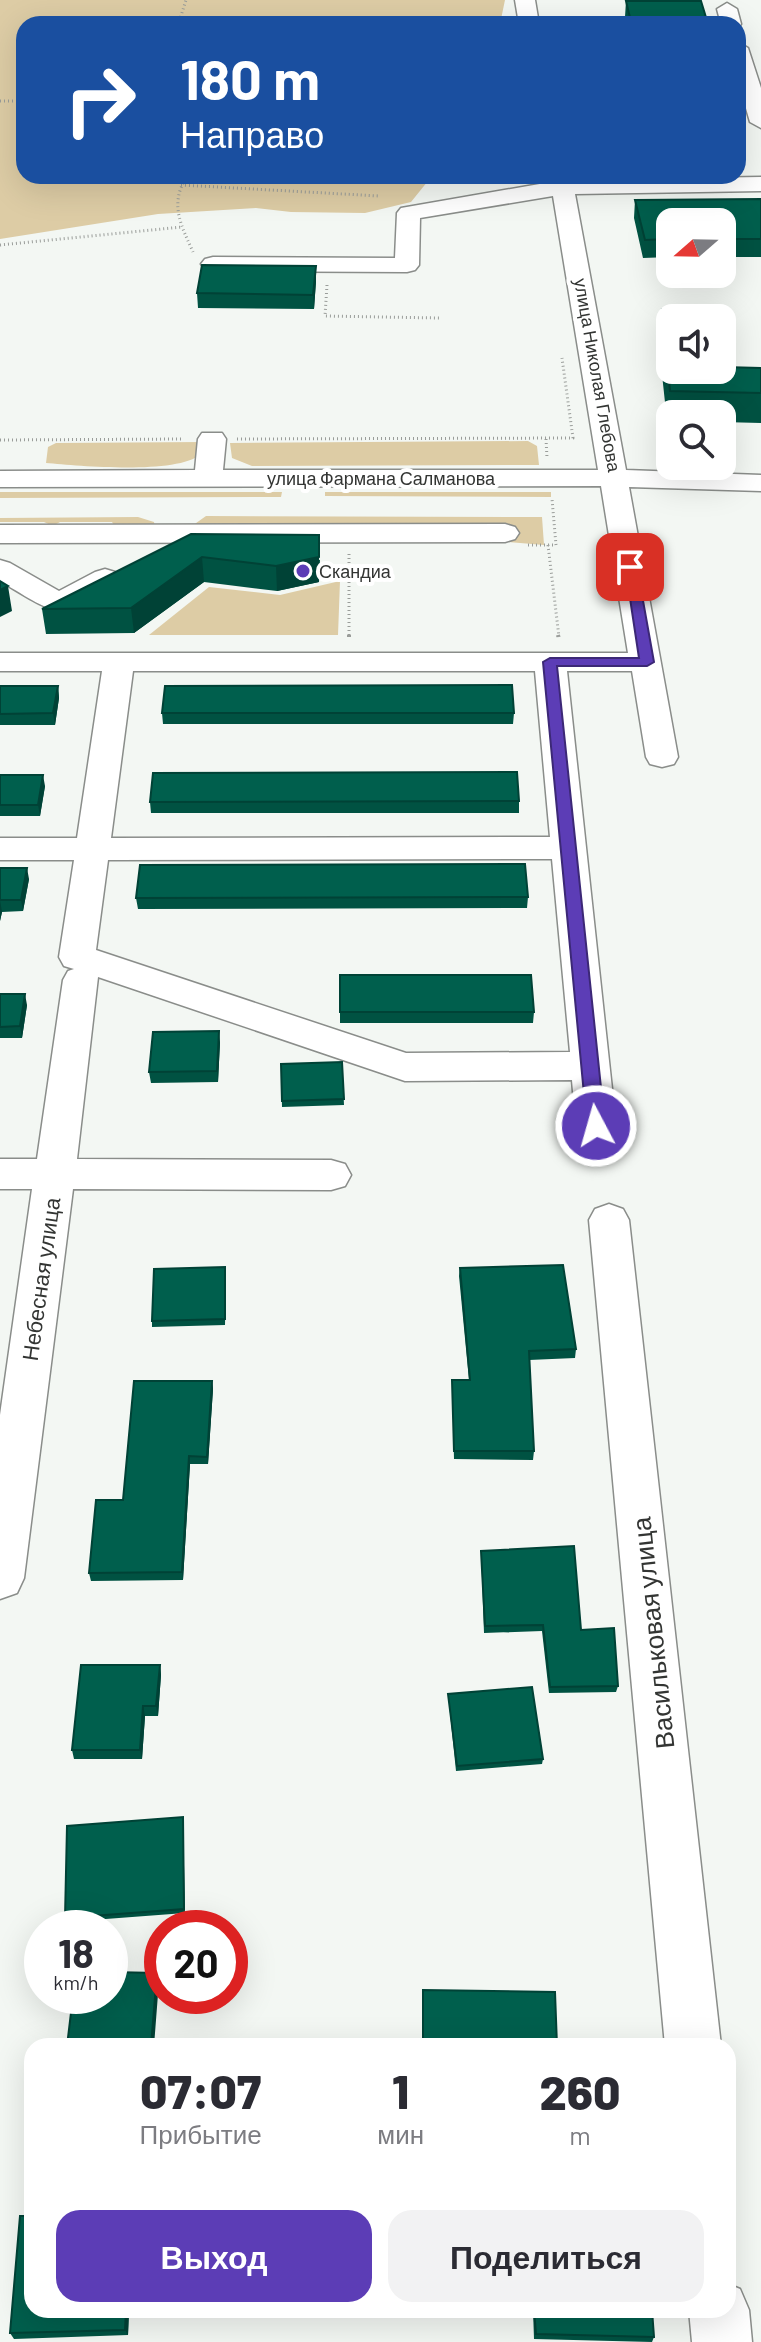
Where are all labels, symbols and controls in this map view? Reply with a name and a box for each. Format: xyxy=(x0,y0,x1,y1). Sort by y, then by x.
text: 180 m xyxy=(180,44,320,111)
icon: right xyxy=(48,48,152,152)
text: Направо xyxy=(180,112,324,155)
north arrow xyxy=(656,208,736,288)
map controls xyxy=(656,208,736,480)
street label: улица Николая Глебова xyxy=(570,276,626,475)
button: sound xyxy=(656,304,736,384)
button: search xyxy=(656,400,736,480)
street label: улица Фармана Салманова xyxy=(267,467,496,489)
pin xyxy=(596,533,664,601)
icon: arrive xyxy=(608,545,652,589)
place label: Скандиа xyxy=(319,560,392,582)
marker: Скандиа xyxy=(294,562,312,580)
position arrow xyxy=(554,1084,638,1168)
street label: Небесная улица xyxy=(16,1195,65,1362)
street label: Васильковая улица xyxy=(624,1515,680,1750)
speed limit sign: 20 xyxy=(144,1910,248,2014)
text: 18 xyxy=(58,1928,94,1976)
text: km/h xyxy=(53,1970,99,1994)
text: 07:07 xyxy=(140,2061,261,2119)
text: 1 xyxy=(392,2061,409,2119)
text: 260 xyxy=(540,2062,620,2120)
text: Прибытие xyxy=(140,2118,262,2149)
text: мин xyxy=(377,2118,424,2149)
text: m xyxy=(569,2119,591,2150)
button: Выход xyxy=(56,2210,372,2302)
button: Поделиться xyxy=(388,2210,704,2302)

